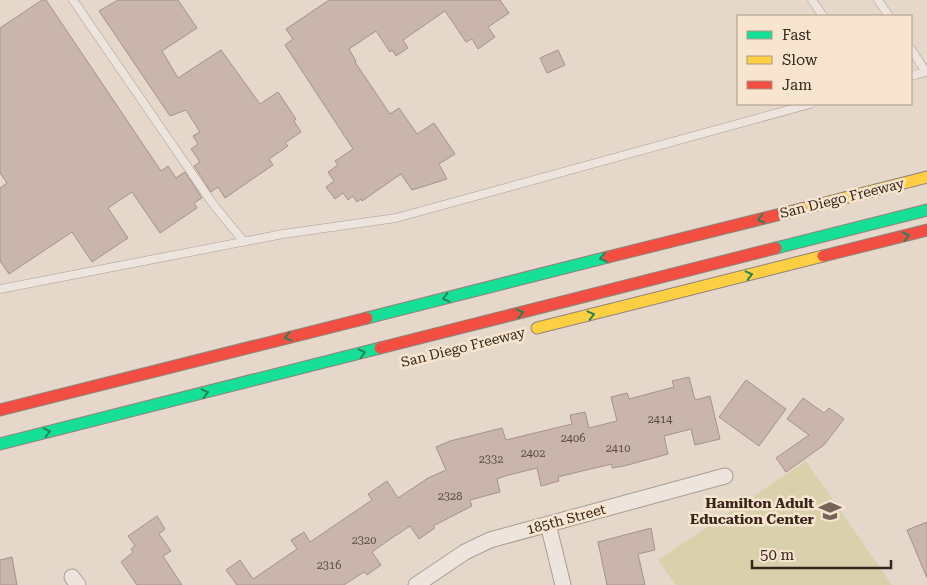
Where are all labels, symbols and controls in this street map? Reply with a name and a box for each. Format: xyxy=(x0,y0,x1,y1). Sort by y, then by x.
legend xyxy=(737,15,912,105)
text: Fast xyxy=(782,26,812,44)
text: Slow xyxy=(782,51,818,69)
text: Jam xyxy=(782,76,812,94)
street label: San Diego Freeway xyxy=(778,175,907,221)
one-way arrow xyxy=(756,213,765,224)
one-way arrow xyxy=(902,231,910,241)
one-way arrow xyxy=(599,252,608,263)
one-way arrow xyxy=(744,270,753,281)
one-way arrow xyxy=(441,292,450,303)
one-way arrow xyxy=(515,308,524,319)
one-way arrow xyxy=(586,310,595,321)
street label: San Diego Freeway xyxy=(399,324,528,370)
one-way arrow xyxy=(285,332,293,342)
one-way arrow xyxy=(358,348,367,359)
one-way arrow xyxy=(200,388,209,399)
house number: 2414 xyxy=(648,413,673,426)
one-way arrow xyxy=(43,428,51,438)
house number: 2406 xyxy=(561,432,585,445)
house number: 2410 xyxy=(606,442,630,455)
house number: 2402 xyxy=(521,447,545,460)
house number: 2332 xyxy=(479,453,503,466)
house number: 2328 xyxy=(438,490,462,503)
place label: Hamilton Adult Education Center xyxy=(690,495,815,527)
school or university icon: Hamilton Adult Education Center xyxy=(817,498,843,524)
street label: 185th Street xyxy=(525,501,607,537)
house number: 2320 xyxy=(352,534,376,547)
scale bar xyxy=(752,538,891,570)
text: 50 m xyxy=(760,546,795,564)
house number: 2316 xyxy=(317,559,341,572)

